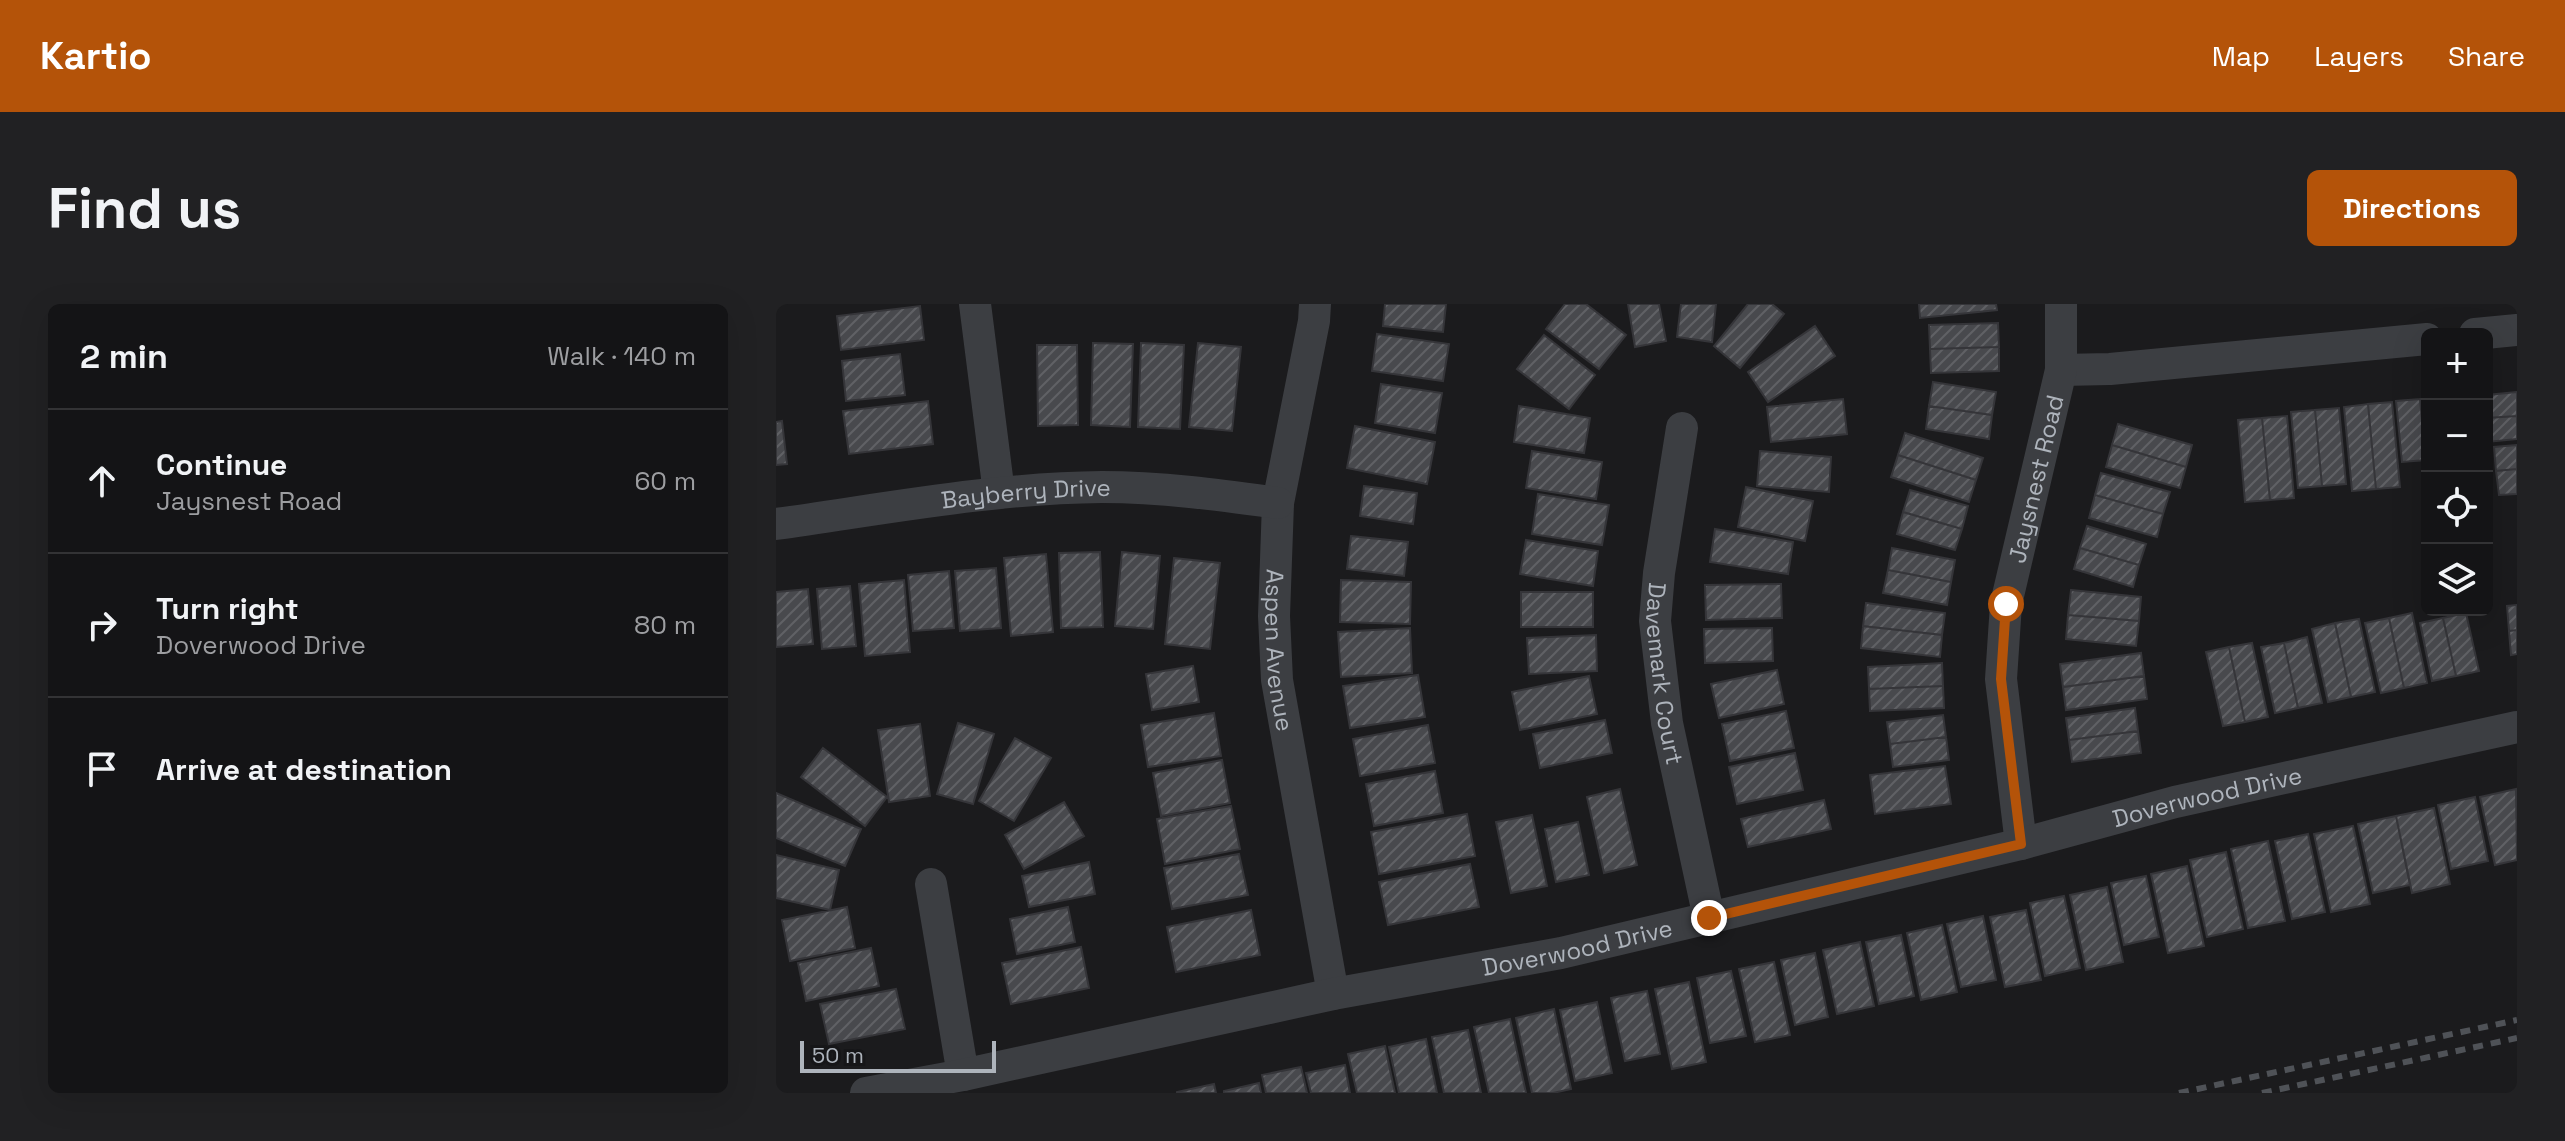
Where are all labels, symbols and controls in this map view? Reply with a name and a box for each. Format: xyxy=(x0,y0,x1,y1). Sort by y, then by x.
text: Kartio xyxy=(40,32,152,80)
text: Map xyxy=(2212,38,2270,74)
text: Layers xyxy=(2314,38,2404,74)
text: Share xyxy=(2448,38,2525,74)
button: Directions xyxy=(2307,170,2517,246)
text: Find us xyxy=(48,173,241,244)
map controls xyxy=(2421,328,2493,616)
button: + xyxy=(2421,328,2493,400)
text: 2 min xyxy=(80,335,168,378)
text: Walk · 140 m xyxy=(547,339,696,373)
street label: Jaysnest Road xyxy=(2001,392,2070,566)
button: − xyxy=(2421,400,2493,472)
text: Continue xyxy=(156,445,287,484)
icon: ahead xyxy=(80,459,124,503)
text: 60 m xyxy=(634,464,696,498)
street label: Bayberry Drive xyxy=(939,471,1111,515)
button: locate xyxy=(2421,472,2493,544)
text: Jaysnest Road xyxy=(156,484,342,518)
button: layers xyxy=(2421,544,2493,616)
street label: Aspen Avenue xyxy=(1258,568,1301,734)
street label: Davemark Court xyxy=(1639,581,1691,767)
route start xyxy=(1988,586,2024,622)
text: Turn right xyxy=(156,589,299,628)
icon: right xyxy=(80,603,124,647)
text: 80 m xyxy=(634,608,696,642)
text: Doverwood Drive xyxy=(156,628,366,662)
icon: arrive xyxy=(80,747,124,791)
text: Arrive at destination xyxy=(156,750,452,789)
street label: Doverwood Drive xyxy=(2109,759,2305,834)
route end xyxy=(1691,900,1727,936)
street label: Doverwood Drive xyxy=(1480,912,1675,982)
scale bar xyxy=(800,1037,996,1073)
text: 50 m xyxy=(812,1041,864,1069)

